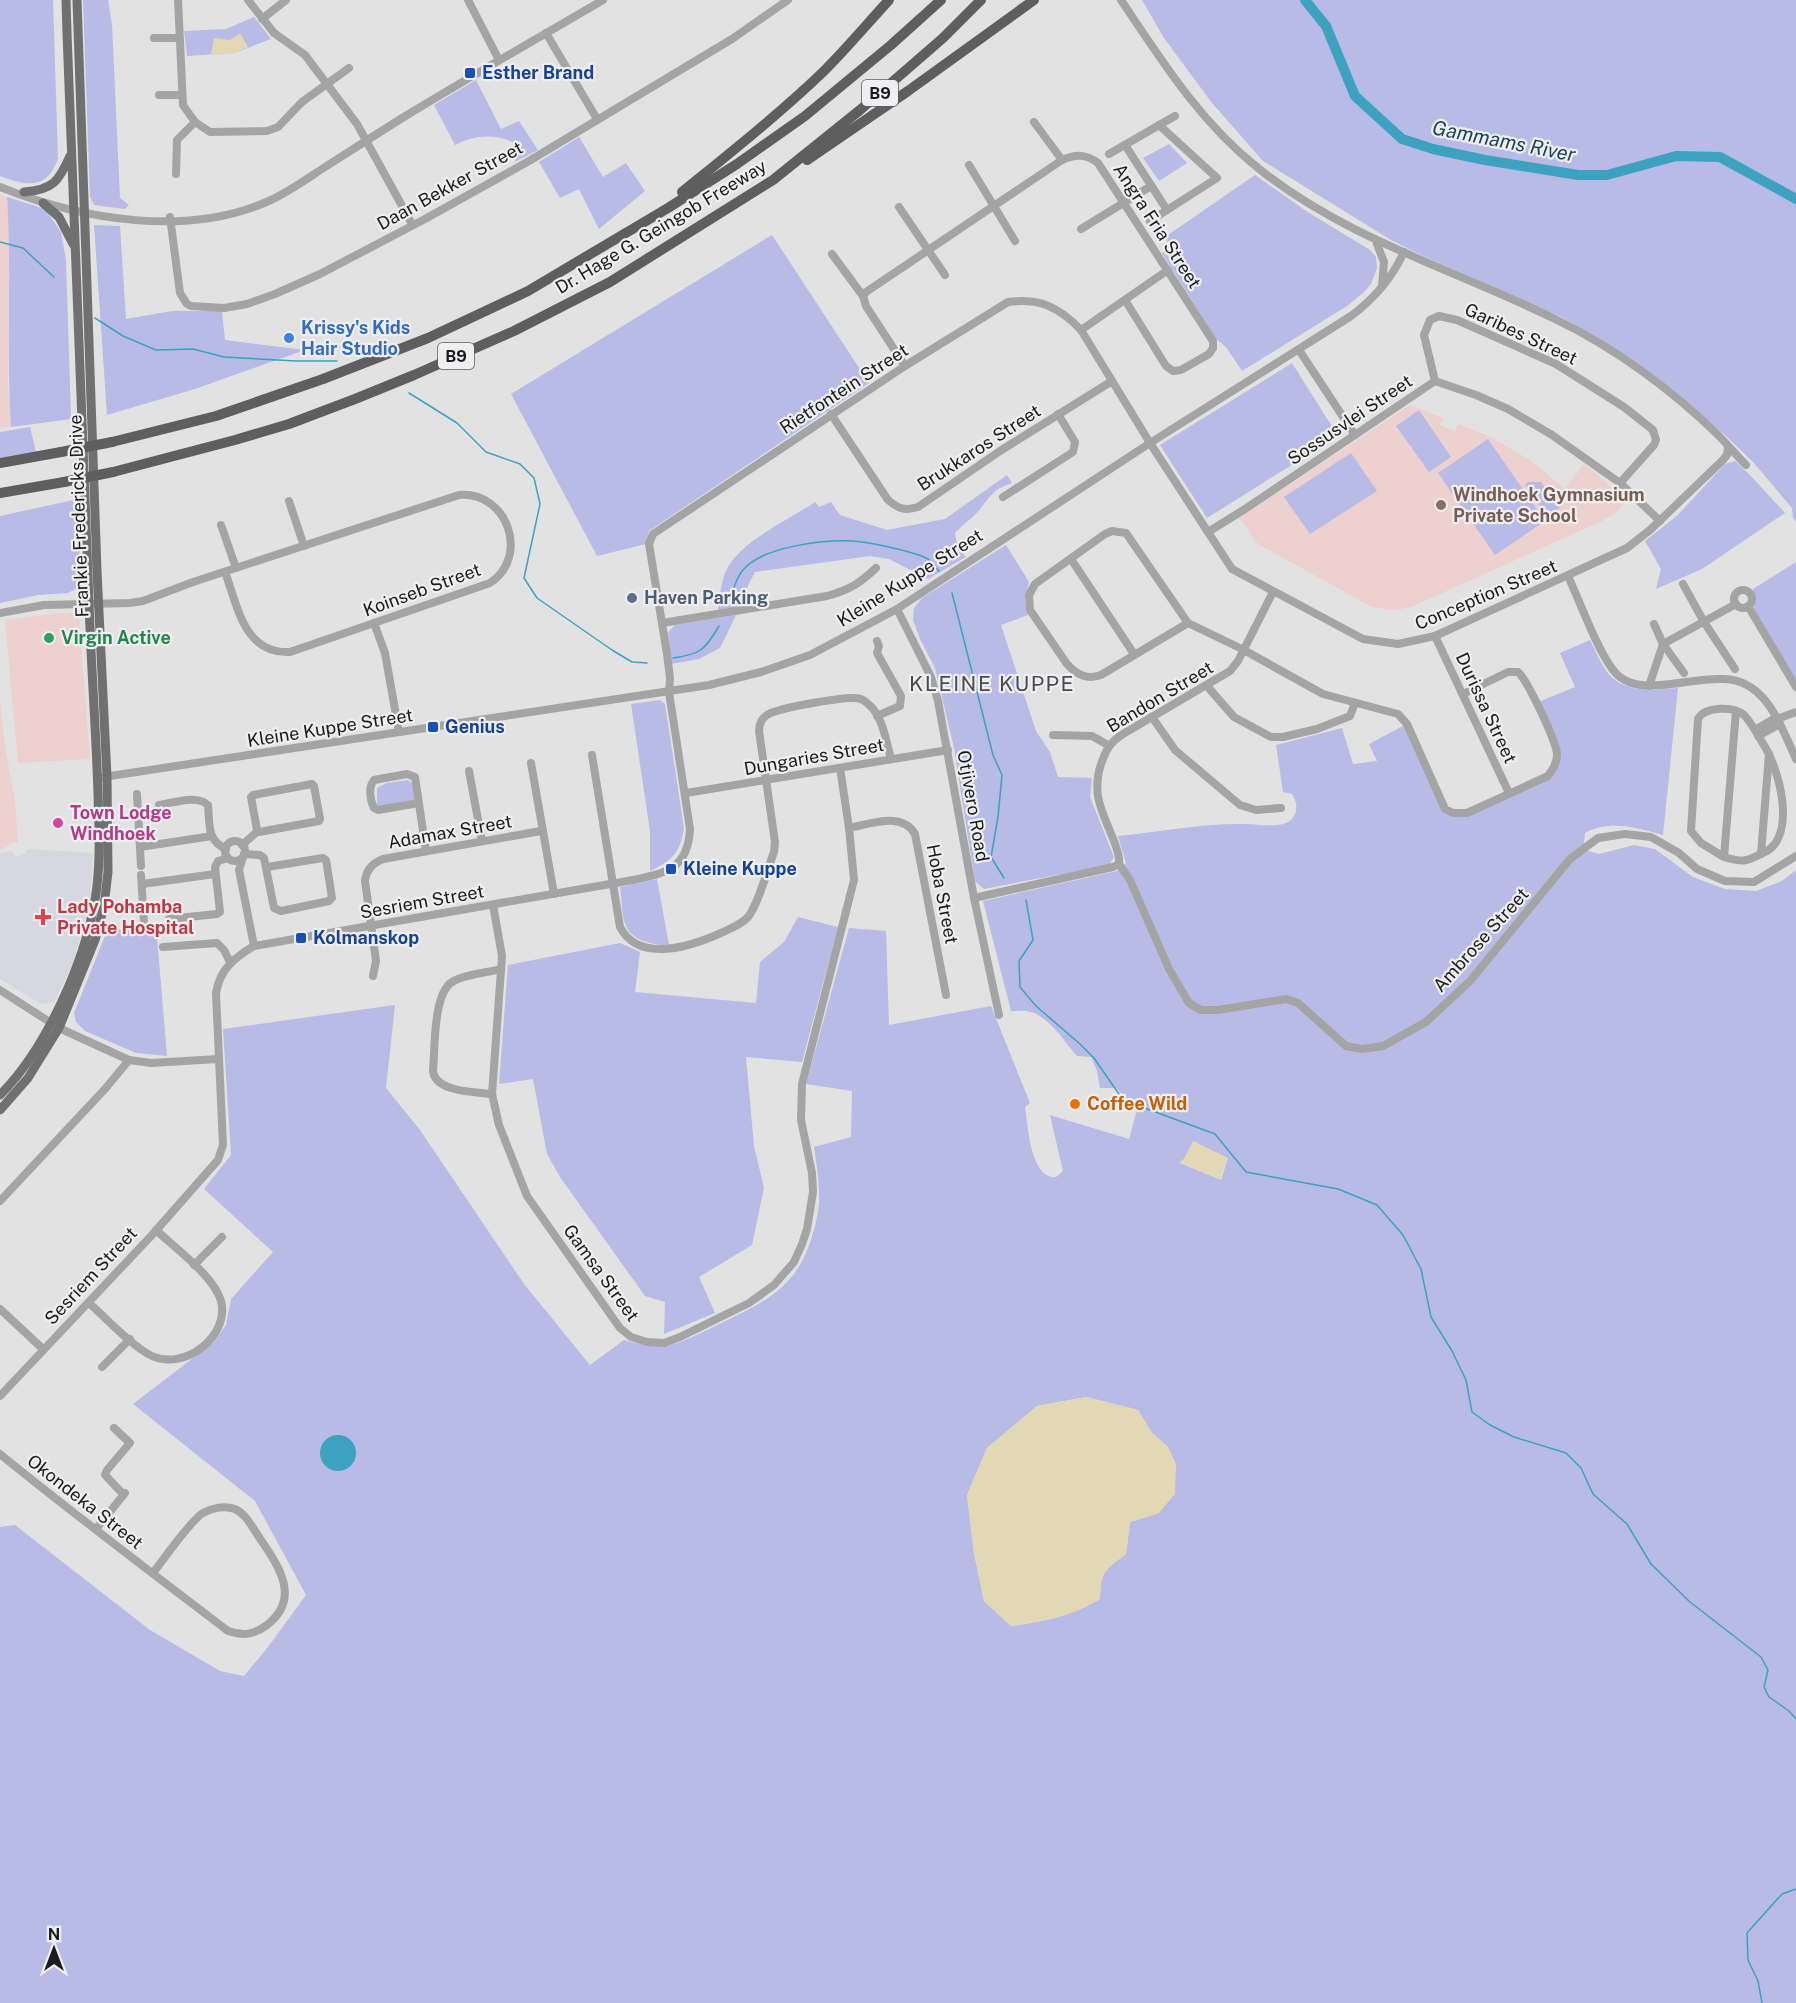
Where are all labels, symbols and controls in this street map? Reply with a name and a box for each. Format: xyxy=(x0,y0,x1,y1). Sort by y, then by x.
place label: Esther Brand xyxy=(482,62,594,83)
marker: Esther Brand xyxy=(463,66,477,80)
road number: B9 xyxy=(862,80,898,106)
water label: Gammams River xyxy=(1430,115,1578,167)
street label: Daan Bekker Street xyxy=(373,137,526,234)
street label: Dr. Hage G. Geingob Freeway xyxy=(551,155,770,298)
street label: Angra Fria Street xyxy=(1109,159,1206,292)
street label: Garibes Street xyxy=(1462,298,1581,369)
place label: Krissy's Kids Hair Studio xyxy=(301,317,410,359)
marker: Krissy's Kids Hair Studio xyxy=(282,331,296,345)
street label: Rietfontein Street xyxy=(776,339,912,438)
road number: B9 xyxy=(438,343,474,369)
street label: Sossusvlei Street xyxy=(1284,370,1416,469)
street label: Brukkaros Street xyxy=(913,400,1044,495)
street label: Frankie Fredericks Drive xyxy=(64,414,93,618)
place label: Windhoek Gymnasium Private School xyxy=(1453,484,1645,526)
marker: Windhoek Gymnasium Private School xyxy=(1434,498,1448,512)
street label: Kleine Kuppe Street xyxy=(833,524,986,631)
street label: Conception Street xyxy=(1412,555,1560,634)
street label: Koinseb Street xyxy=(360,559,484,621)
place label: Haven Parking xyxy=(644,587,768,608)
marker: Haven Parking xyxy=(625,591,639,605)
place label: Virgin Active xyxy=(61,627,171,648)
marker: Virgin Active xyxy=(42,631,56,645)
street label: Durissa Street xyxy=(1452,649,1521,766)
street label: Bandon Street xyxy=(1103,656,1217,737)
district label: KLEINE KUPPE xyxy=(909,671,1075,696)
street label: Kleine Kuppe Street xyxy=(245,704,414,751)
place label: Genius xyxy=(445,716,505,737)
marker: Genius xyxy=(426,720,440,734)
street label: Dungaries Street xyxy=(742,734,886,779)
street label: Otjivero Road xyxy=(953,749,994,863)
place label: Town Lodge Windhoek xyxy=(70,802,172,844)
street label: Adamax Street xyxy=(386,810,514,853)
marker: Town Lodge Windhoek xyxy=(51,816,65,830)
street label: Hoba Street xyxy=(923,842,962,946)
place label: Kleine Kuppe xyxy=(683,858,797,879)
marker: Kleine Kuppe xyxy=(664,862,678,876)
street label: Sesriem Street xyxy=(358,880,486,923)
street label: Ambrose Street xyxy=(1429,883,1533,996)
place label: Lady Pohamba Private Hospital xyxy=(57,896,194,938)
marker: Lady Pohamba Private Hospital xyxy=(34,908,52,926)
place label: Kolmanskop xyxy=(313,927,419,948)
marker: Kolmanskop xyxy=(294,931,308,945)
place label: Coffee Wild xyxy=(1087,1093,1187,1114)
marker: Coffee Wild xyxy=(1068,1097,1082,1111)
street label: Gamsa Street xyxy=(559,1220,644,1325)
street label: Sesriem Street xyxy=(40,1223,141,1329)
street label: Okondeka Street xyxy=(23,1450,147,1553)
north arrow xyxy=(24,1919,84,1979)
text: N xyxy=(48,1925,60,1944)

